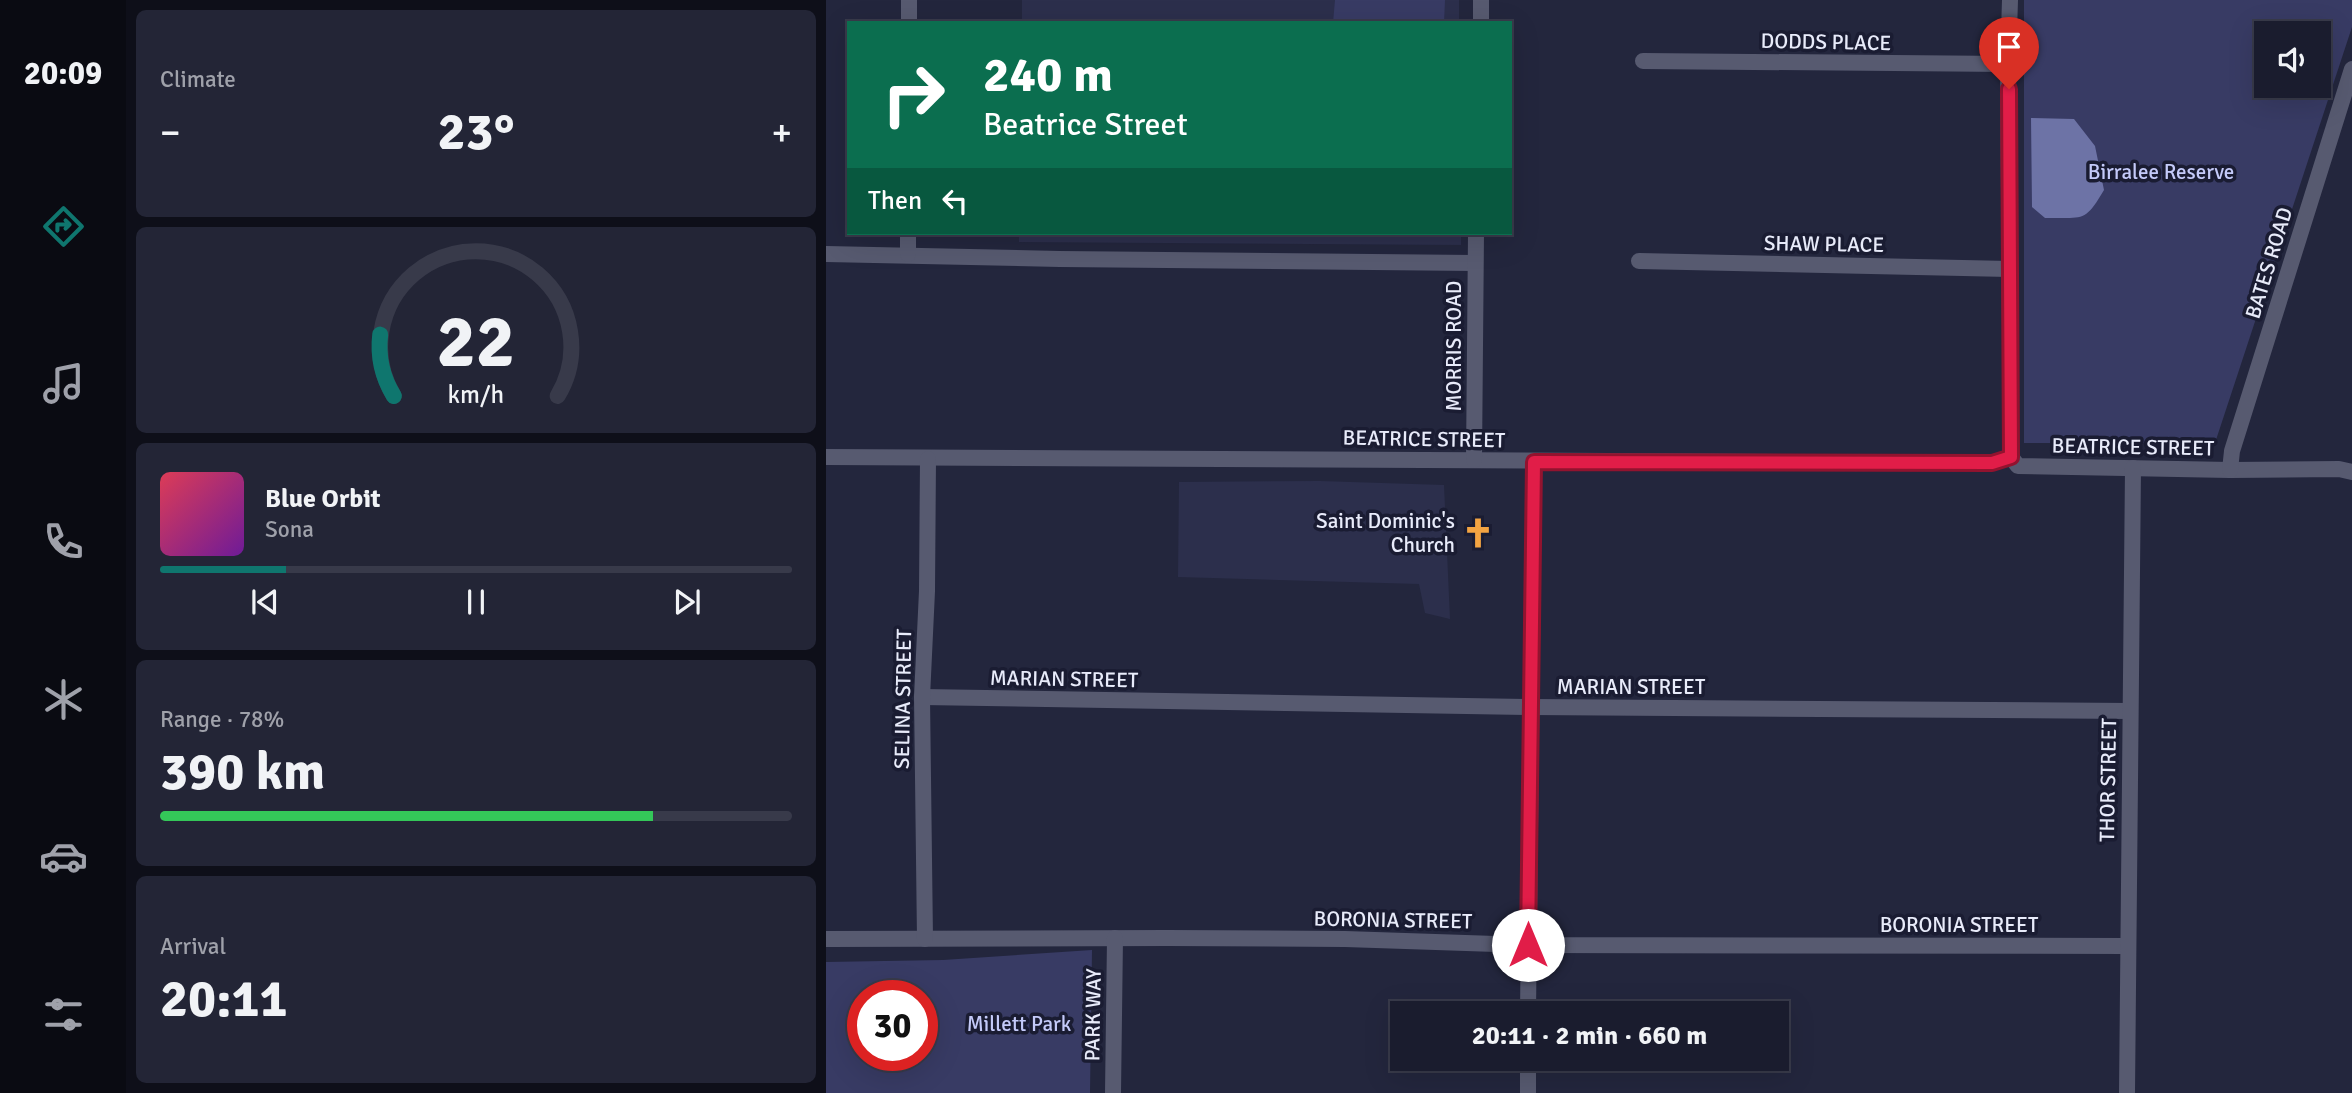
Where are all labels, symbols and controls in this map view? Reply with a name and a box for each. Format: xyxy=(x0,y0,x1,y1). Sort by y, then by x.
pin xyxy=(1979,17,2039,89)
map controls xyxy=(2254,21,2331,98)
button: sound xyxy=(2254,21,2331,98)
street label: DODDS PLACE xyxy=(1760,28,1892,56)
icon: arrive xyxy=(1990,28,2028,66)
text: 240 m xyxy=(983,45,1113,105)
icon: right xyxy=(868,49,959,140)
text: 20:09 xyxy=(24,54,102,93)
text: Climate xyxy=(160,65,236,94)
text: 23° xyxy=(438,100,514,164)
text: Beatrice Street xyxy=(983,105,1188,144)
text: − xyxy=(160,109,181,156)
text: + xyxy=(771,109,792,156)
park label: Birralee Reserve xyxy=(2088,159,2234,185)
icon: left xyxy=(936,182,974,220)
text: Then xyxy=(868,185,922,217)
icon: directions xyxy=(39,202,88,251)
street label: BATES ROAD xyxy=(2240,204,2298,322)
street label: SHAW PLACE xyxy=(1764,230,1884,258)
street label: MORRIS ROAD xyxy=(1441,281,1467,411)
text: 22 xyxy=(437,298,515,387)
icon: music xyxy=(39,359,88,408)
text: km/h xyxy=(448,379,504,410)
street label: BEATRICE STREET xyxy=(1342,425,1506,453)
street label: BEATRICE STREET xyxy=(2051,433,2215,461)
text: Blue Orbit xyxy=(265,483,381,515)
place label: Saint Dominic's Church xyxy=(1316,508,1455,558)
text: Sona xyxy=(265,515,314,544)
church icon: Saint Dominic's Church xyxy=(1461,516,1495,550)
icon: phone xyxy=(39,517,88,566)
icon: previous xyxy=(246,583,284,621)
icon: pause xyxy=(457,583,495,621)
icon: next xyxy=(668,583,706,621)
street label: SELINA STREET xyxy=(889,628,917,769)
street label: MARIAN STREET xyxy=(990,665,1139,693)
street label: MARIAN STREET xyxy=(1557,674,1706,700)
icon: climate xyxy=(39,675,88,724)
text: Range · 78% xyxy=(160,705,284,734)
street label: THOR STREET xyxy=(2094,717,2122,842)
text: 390 km xyxy=(160,740,325,804)
icon: car xyxy=(39,832,88,881)
street label: BORONIA STREET xyxy=(1314,906,1473,934)
position arrow xyxy=(1491,908,1565,982)
street label: BORONIA STREET xyxy=(1880,912,2039,938)
text: Arrival xyxy=(160,932,226,961)
text: 20:11 xyxy=(160,967,288,1031)
street label: PARK WAY xyxy=(1079,968,1107,1062)
speed limit sign: 30 xyxy=(847,980,938,1071)
icon: filters xyxy=(39,990,88,1039)
park label: Millett Park xyxy=(967,1011,1072,1037)
text: 20:11 · 2 min · 660 m xyxy=(1472,1020,1707,1052)

